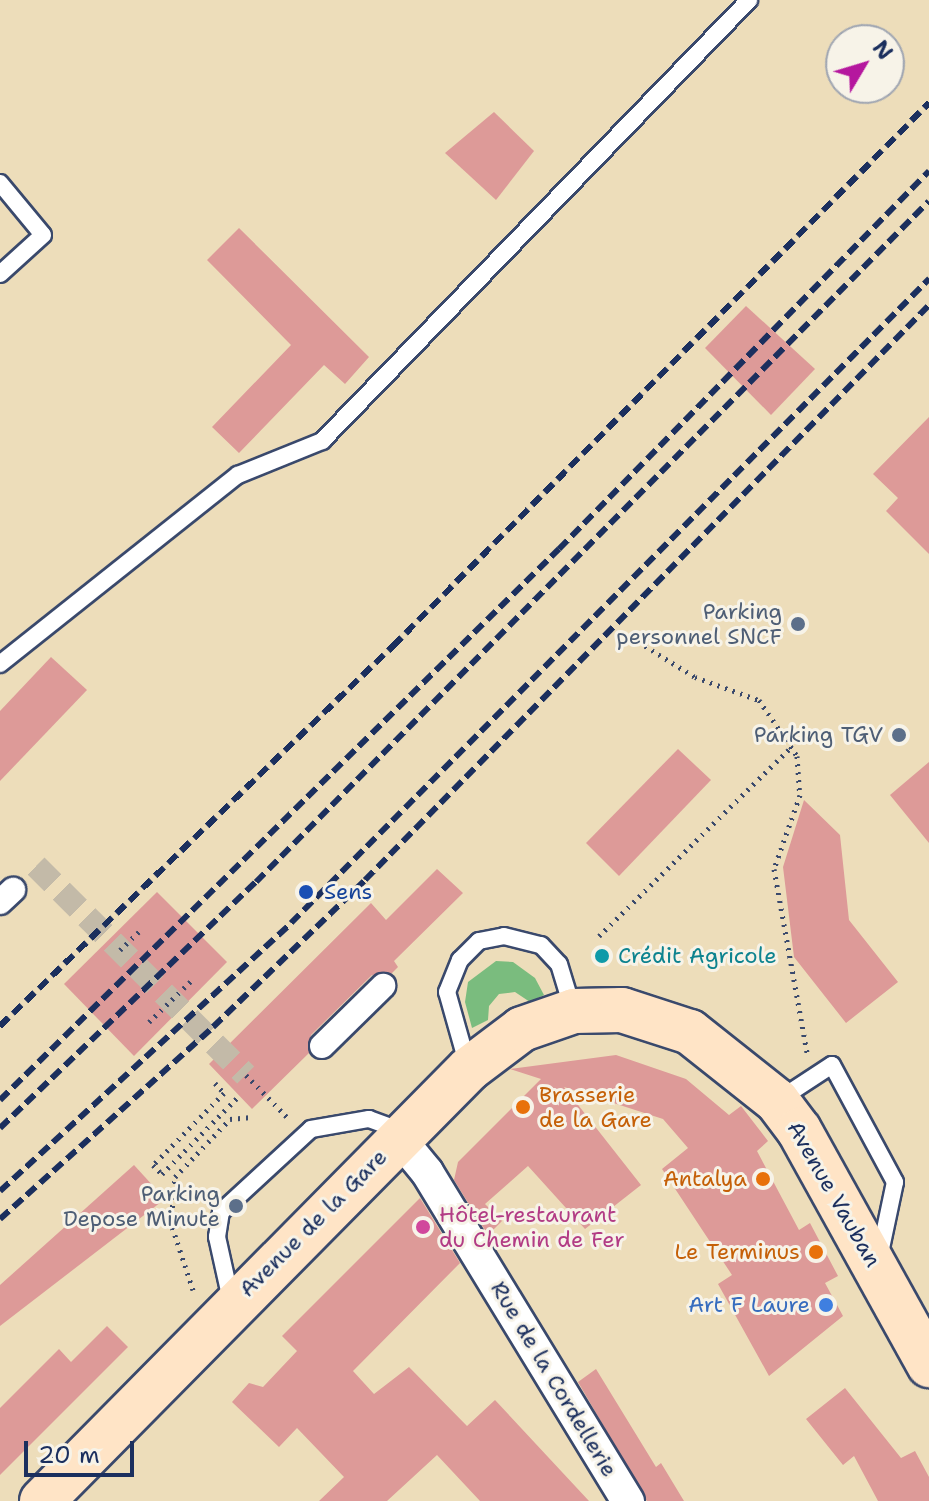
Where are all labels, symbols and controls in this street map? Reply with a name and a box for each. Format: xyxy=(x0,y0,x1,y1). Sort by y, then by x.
north arrow xyxy=(825,24,905,104)
text: N xyxy=(866,34,900,66)
place label: Parking personnel SNCF xyxy=(616,598,782,650)
marker: Parking personnel SNCF xyxy=(789,615,807,633)
place label: Parking TGV xyxy=(754,722,883,748)
marker: Parking TGV xyxy=(890,726,908,744)
place label: Sens xyxy=(324,879,372,905)
marker: Sens xyxy=(295,881,317,903)
place label: Crédit Agricole xyxy=(618,943,777,969)
marker: Crédit Agricole xyxy=(593,947,611,965)
place label: Brasserie de la Gare xyxy=(539,1081,652,1132)
marker: Brasserie de la Gare xyxy=(514,1098,532,1116)
street label: Avenue Vauban xyxy=(782,1116,886,1272)
street label: Avenue de la Gare xyxy=(234,1144,392,1302)
place label: Antalya xyxy=(663,1166,747,1192)
marker: Antalya xyxy=(754,1170,772,1188)
place label: Parking Depose Minute xyxy=(63,1180,220,1232)
marker: Parking Depose Minute xyxy=(227,1197,245,1215)
place label: Hôtel-restaurant du Chemin de Fer xyxy=(439,1201,625,1252)
marker: Hôtel-restaurant du Chemin de Fer xyxy=(414,1218,432,1236)
place label: Le Terminus xyxy=(675,1239,800,1265)
marker: Le Terminus xyxy=(807,1243,825,1261)
street label: Rue de la Cordellerie xyxy=(485,1277,623,1481)
place label: Art F Laure xyxy=(688,1292,810,1318)
marker: Art F Laure xyxy=(817,1296,835,1314)
scale bar xyxy=(28,1425,138,1475)
text: 20 m xyxy=(38,1439,100,1471)

